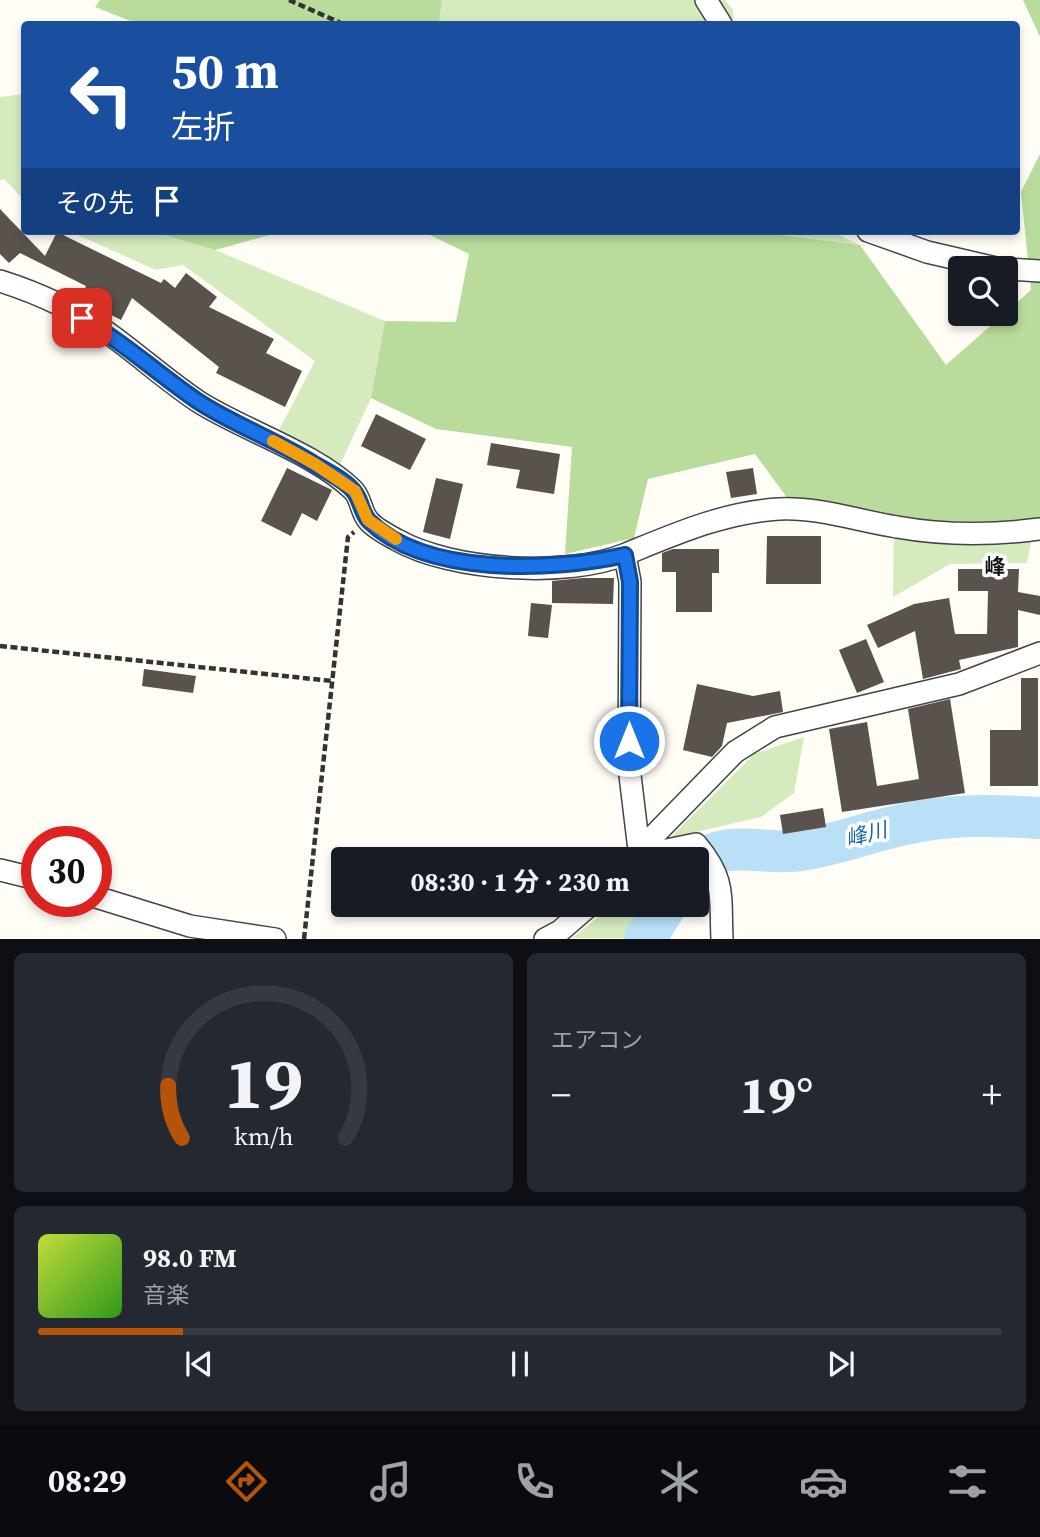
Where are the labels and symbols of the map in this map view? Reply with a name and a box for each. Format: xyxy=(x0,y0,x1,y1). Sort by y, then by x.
pin xyxy=(52,288,112,348)
district label: 峰 xyxy=(985,552,1006,581)
position arrow xyxy=(592,704,666,778)
water label: 峰川 xyxy=(842,814,892,853)
speed limit sign: 30 xyxy=(21,826,112,917)

